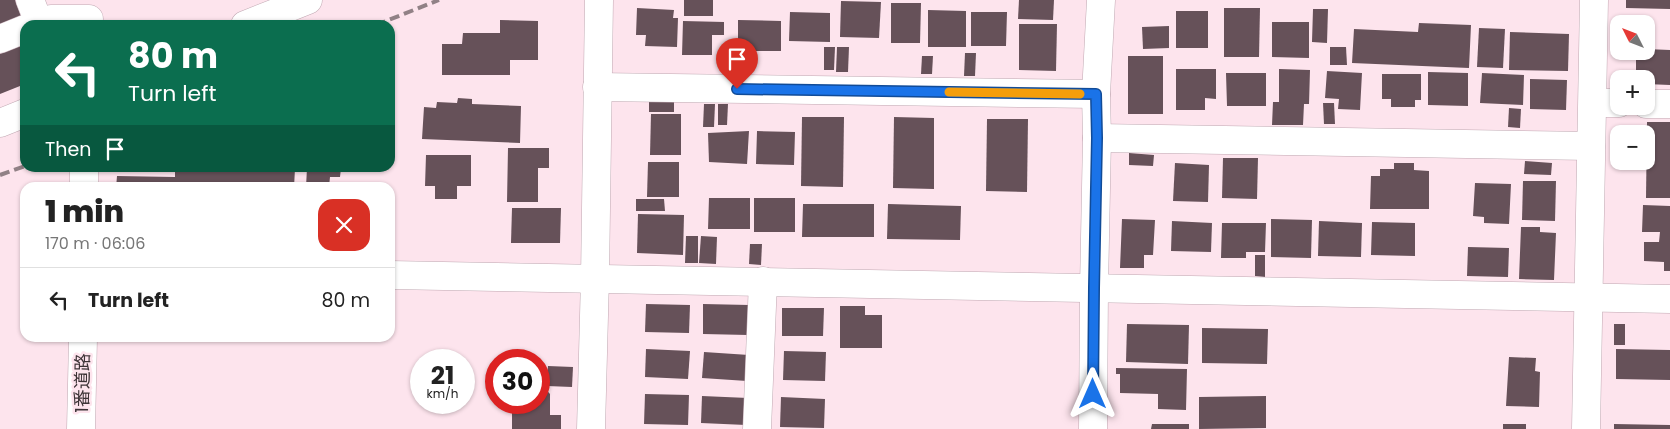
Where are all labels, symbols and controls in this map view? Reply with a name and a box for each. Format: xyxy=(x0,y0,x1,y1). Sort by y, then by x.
north arrow xyxy=(1610,15,1655,60)
map controls xyxy=(1610,15,1655,170)
text: 80 m xyxy=(128,31,218,80)
pin xyxy=(716,38,758,89)
icon: left xyxy=(45,40,110,105)
icon: arrive xyxy=(723,45,751,73)
button: + xyxy=(1610,70,1655,115)
text: Turn left xyxy=(128,78,216,109)
button: − xyxy=(1610,125,1655,170)
icon: arrive xyxy=(101,135,129,163)
text: Then xyxy=(45,136,91,163)
text: 1 min xyxy=(45,190,124,233)
button: close xyxy=(318,199,370,251)
text: 170 m · 06:06 xyxy=(45,232,145,255)
icon: left xyxy=(45,286,73,314)
text: Turn left xyxy=(88,287,169,314)
text: 80 m xyxy=(321,287,370,314)
speed limit sign: 30 xyxy=(485,349,550,414)
street label: 1番道路 xyxy=(69,353,95,413)
text: 21 xyxy=(431,358,454,393)
position arrow xyxy=(1066,367,1118,419)
text: km/h xyxy=(427,385,458,402)

